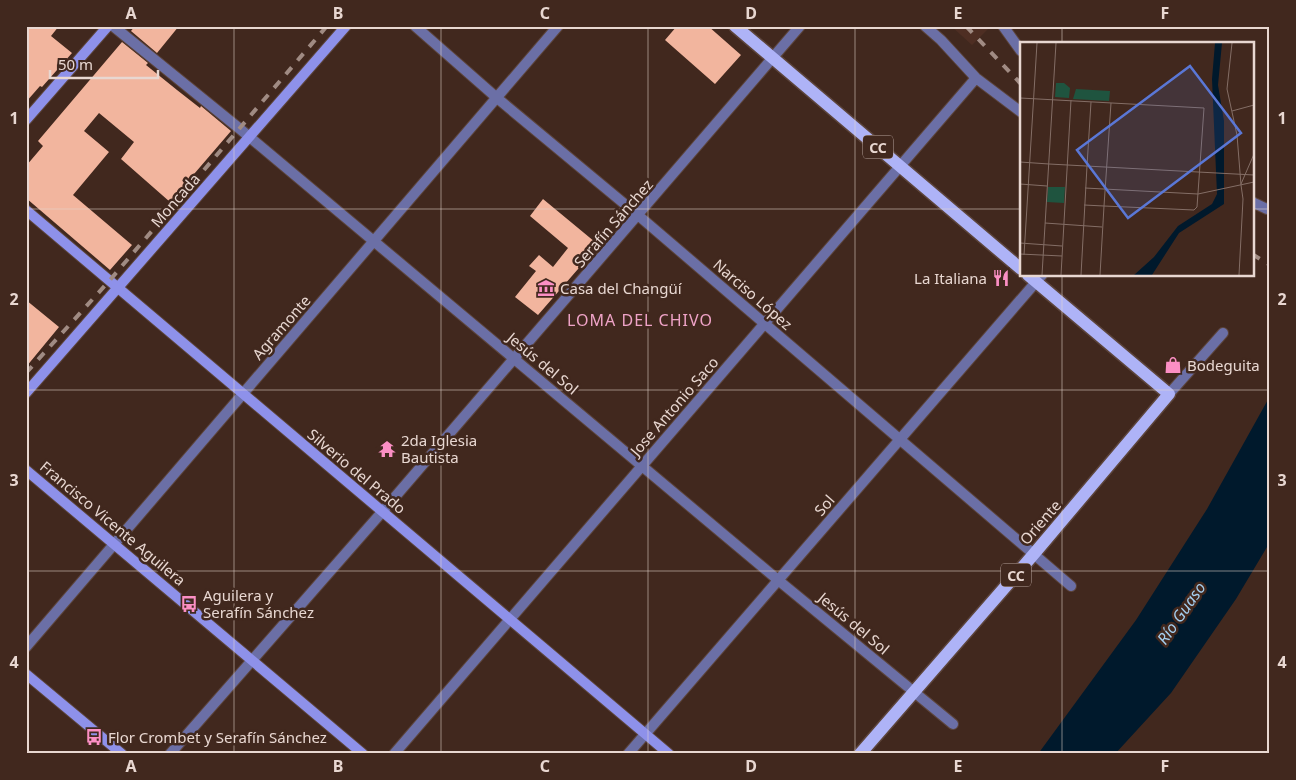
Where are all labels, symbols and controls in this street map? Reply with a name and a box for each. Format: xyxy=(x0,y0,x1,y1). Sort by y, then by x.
text: A xyxy=(125,2,137,24)
text: B xyxy=(333,2,343,24)
text: C xyxy=(540,2,550,24)
text: D xyxy=(745,2,757,24)
text: E xyxy=(954,2,963,24)
text: F xyxy=(1161,2,1169,24)
inset map xyxy=(1020,42,1254,276)
scale bar xyxy=(50,48,158,80)
text: 50 m xyxy=(58,54,93,74)
text: 1 xyxy=(9,107,19,129)
text: 1 xyxy=(1277,107,1287,129)
road number: CC xyxy=(863,136,893,158)
street label: Moncada xyxy=(146,169,204,231)
street label: Serafín Sánchez xyxy=(569,175,657,271)
street label: Narciso López xyxy=(709,254,797,334)
place label: La Italiana xyxy=(914,268,987,288)
restaurant icon: La Italiana xyxy=(991,268,1011,288)
museum icon: Casa del Changüí xyxy=(536,278,556,298)
place label: Casa del Changüí xyxy=(560,278,683,298)
text: 2 xyxy=(9,288,19,310)
text: 2 xyxy=(1277,288,1287,310)
street label: Agramonte xyxy=(247,290,315,364)
district label: LOMA DEL CHIVO xyxy=(567,309,713,331)
street label: Jesús del Sol xyxy=(502,326,583,399)
street label: Jose Antonio Saco xyxy=(624,352,723,461)
shop icon: Bodeguita xyxy=(1163,355,1183,375)
place label: Bodeguita xyxy=(1187,355,1260,375)
street label: Silverio del Prado xyxy=(304,424,410,518)
place label: 2da Iglesia Bautista xyxy=(401,430,477,467)
temple icon: 2da Iglesia Bautista xyxy=(377,439,397,459)
street label: Francisco Vicente Aguilera xyxy=(36,456,190,590)
text: 3 xyxy=(9,469,19,491)
text: 3 xyxy=(1277,469,1287,491)
street label: Sol xyxy=(810,490,838,520)
street label: Oriente xyxy=(1015,495,1065,549)
road number: CC xyxy=(1001,564,1031,586)
water label: Río Guaso xyxy=(1151,577,1211,649)
place label: Aguilera y Serafín Sánchez xyxy=(203,585,314,622)
street label: Jesús del Sol xyxy=(813,586,894,659)
bus stop icon: Aguilera y Serafín Sánchez xyxy=(179,594,199,614)
text: 4 xyxy=(9,651,19,673)
text: 4 xyxy=(1277,651,1287,673)
bus stop icon: Flor Crombet y Serafín Sánchez xyxy=(84,727,104,747)
place label: Flor Crombet y Serafín Sánchez xyxy=(108,727,327,747)
text: A xyxy=(125,755,137,777)
text: B xyxy=(333,755,343,777)
text: C xyxy=(540,755,550,777)
text: D xyxy=(745,755,757,777)
text: E xyxy=(954,755,963,777)
text: F xyxy=(1161,755,1169,777)

